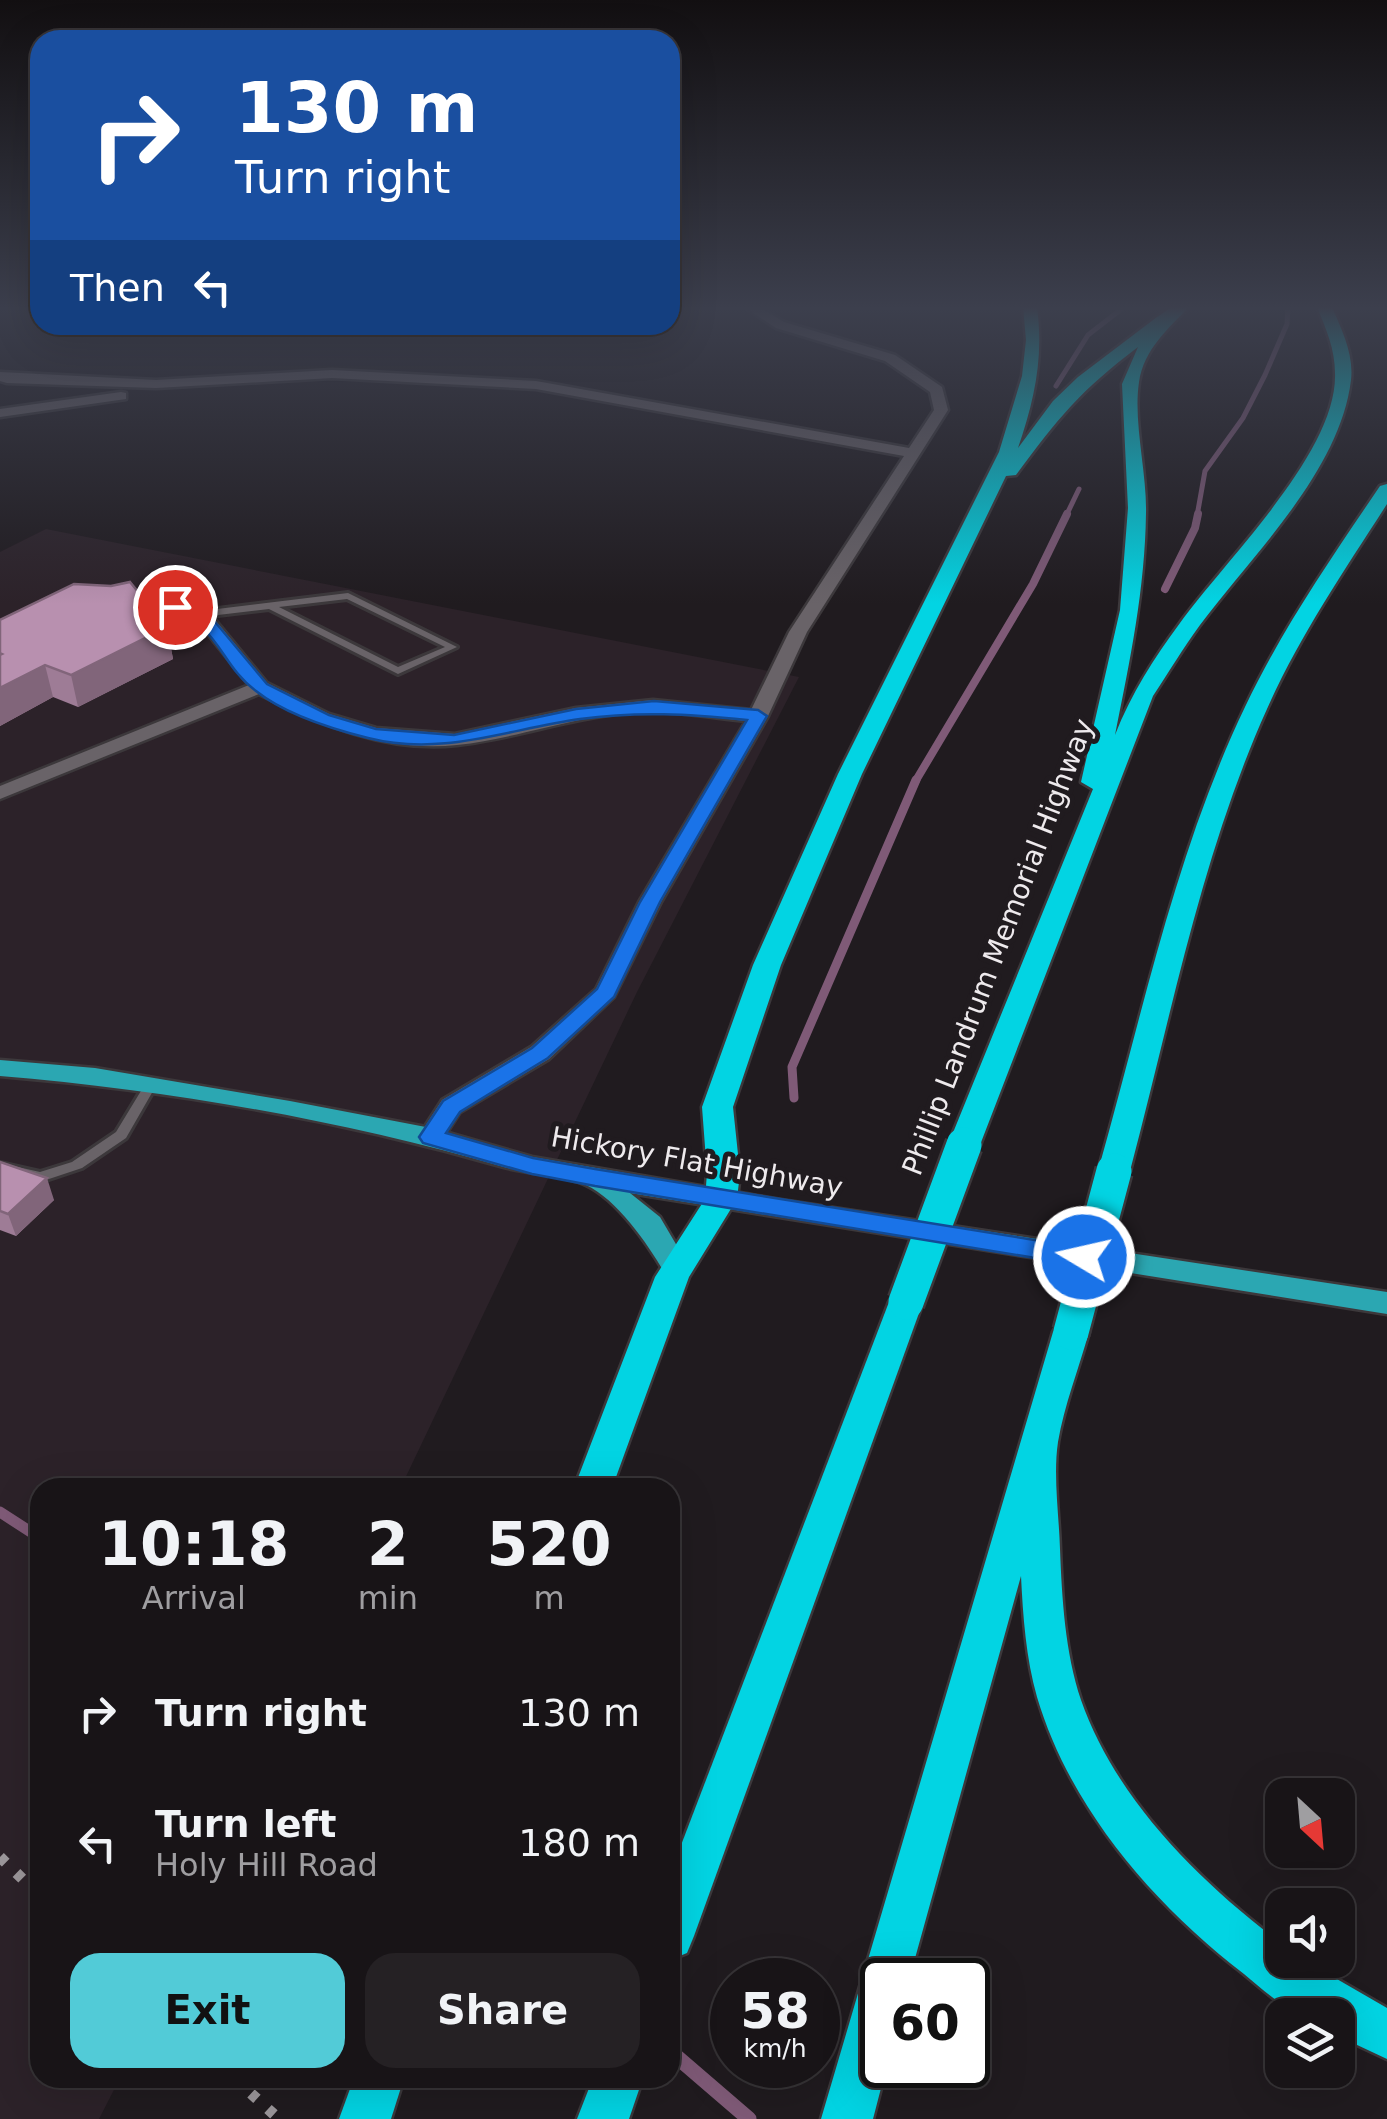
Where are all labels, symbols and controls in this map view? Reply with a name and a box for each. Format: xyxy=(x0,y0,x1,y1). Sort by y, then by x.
text: 130 m xyxy=(235,67,478,149)
icon: right xyxy=(70,70,200,200)
text: Turn right xyxy=(235,151,450,204)
icon: left xyxy=(185,260,240,315)
text: Then xyxy=(70,266,165,310)
pin xyxy=(133,565,218,650)
icon: arrive xyxy=(148,580,203,635)
street label: Phillip Landrum Memorial Highway xyxy=(896,714,1100,1180)
street label: Hickory Flat Highway xyxy=(549,1120,845,1204)
position arrow xyxy=(1032,1205,1136,1309)
text: 10:18 xyxy=(98,1509,289,1579)
text: 2 xyxy=(367,1509,409,1579)
text: 520 xyxy=(486,1509,612,1579)
text: Arrival xyxy=(142,1579,246,1617)
text: min xyxy=(358,1579,418,1617)
text: m xyxy=(533,1579,565,1617)
icon: right xyxy=(70,1686,125,1741)
text: Turn right xyxy=(155,1691,367,1735)
text: 130 m xyxy=(518,1691,640,1735)
north arrow xyxy=(1265,1778,1355,1868)
map controls xyxy=(1265,1778,1355,2088)
text: Turn left xyxy=(155,1802,336,1846)
icon: left xyxy=(70,1816,125,1871)
text: 180 m xyxy=(518,1821,640,1865)
text: Holy Hill Road xyxy=(155,1846,378,1884)
button: sound xyxy=(1265,1888,1355,1978)
button: Exit xyxy=(70,1953,345,2068)
button: Share xyxy=(365,1953,640,2068)
speed limit sign: 60 xyxy=(860,1958,990,2088)
text: 58 xyxy=(740,1982,810,2040)
button: layers xyxy=(1265,1998,1355,2088)
text: km/h xyxy=(743,2034,807,2063)

